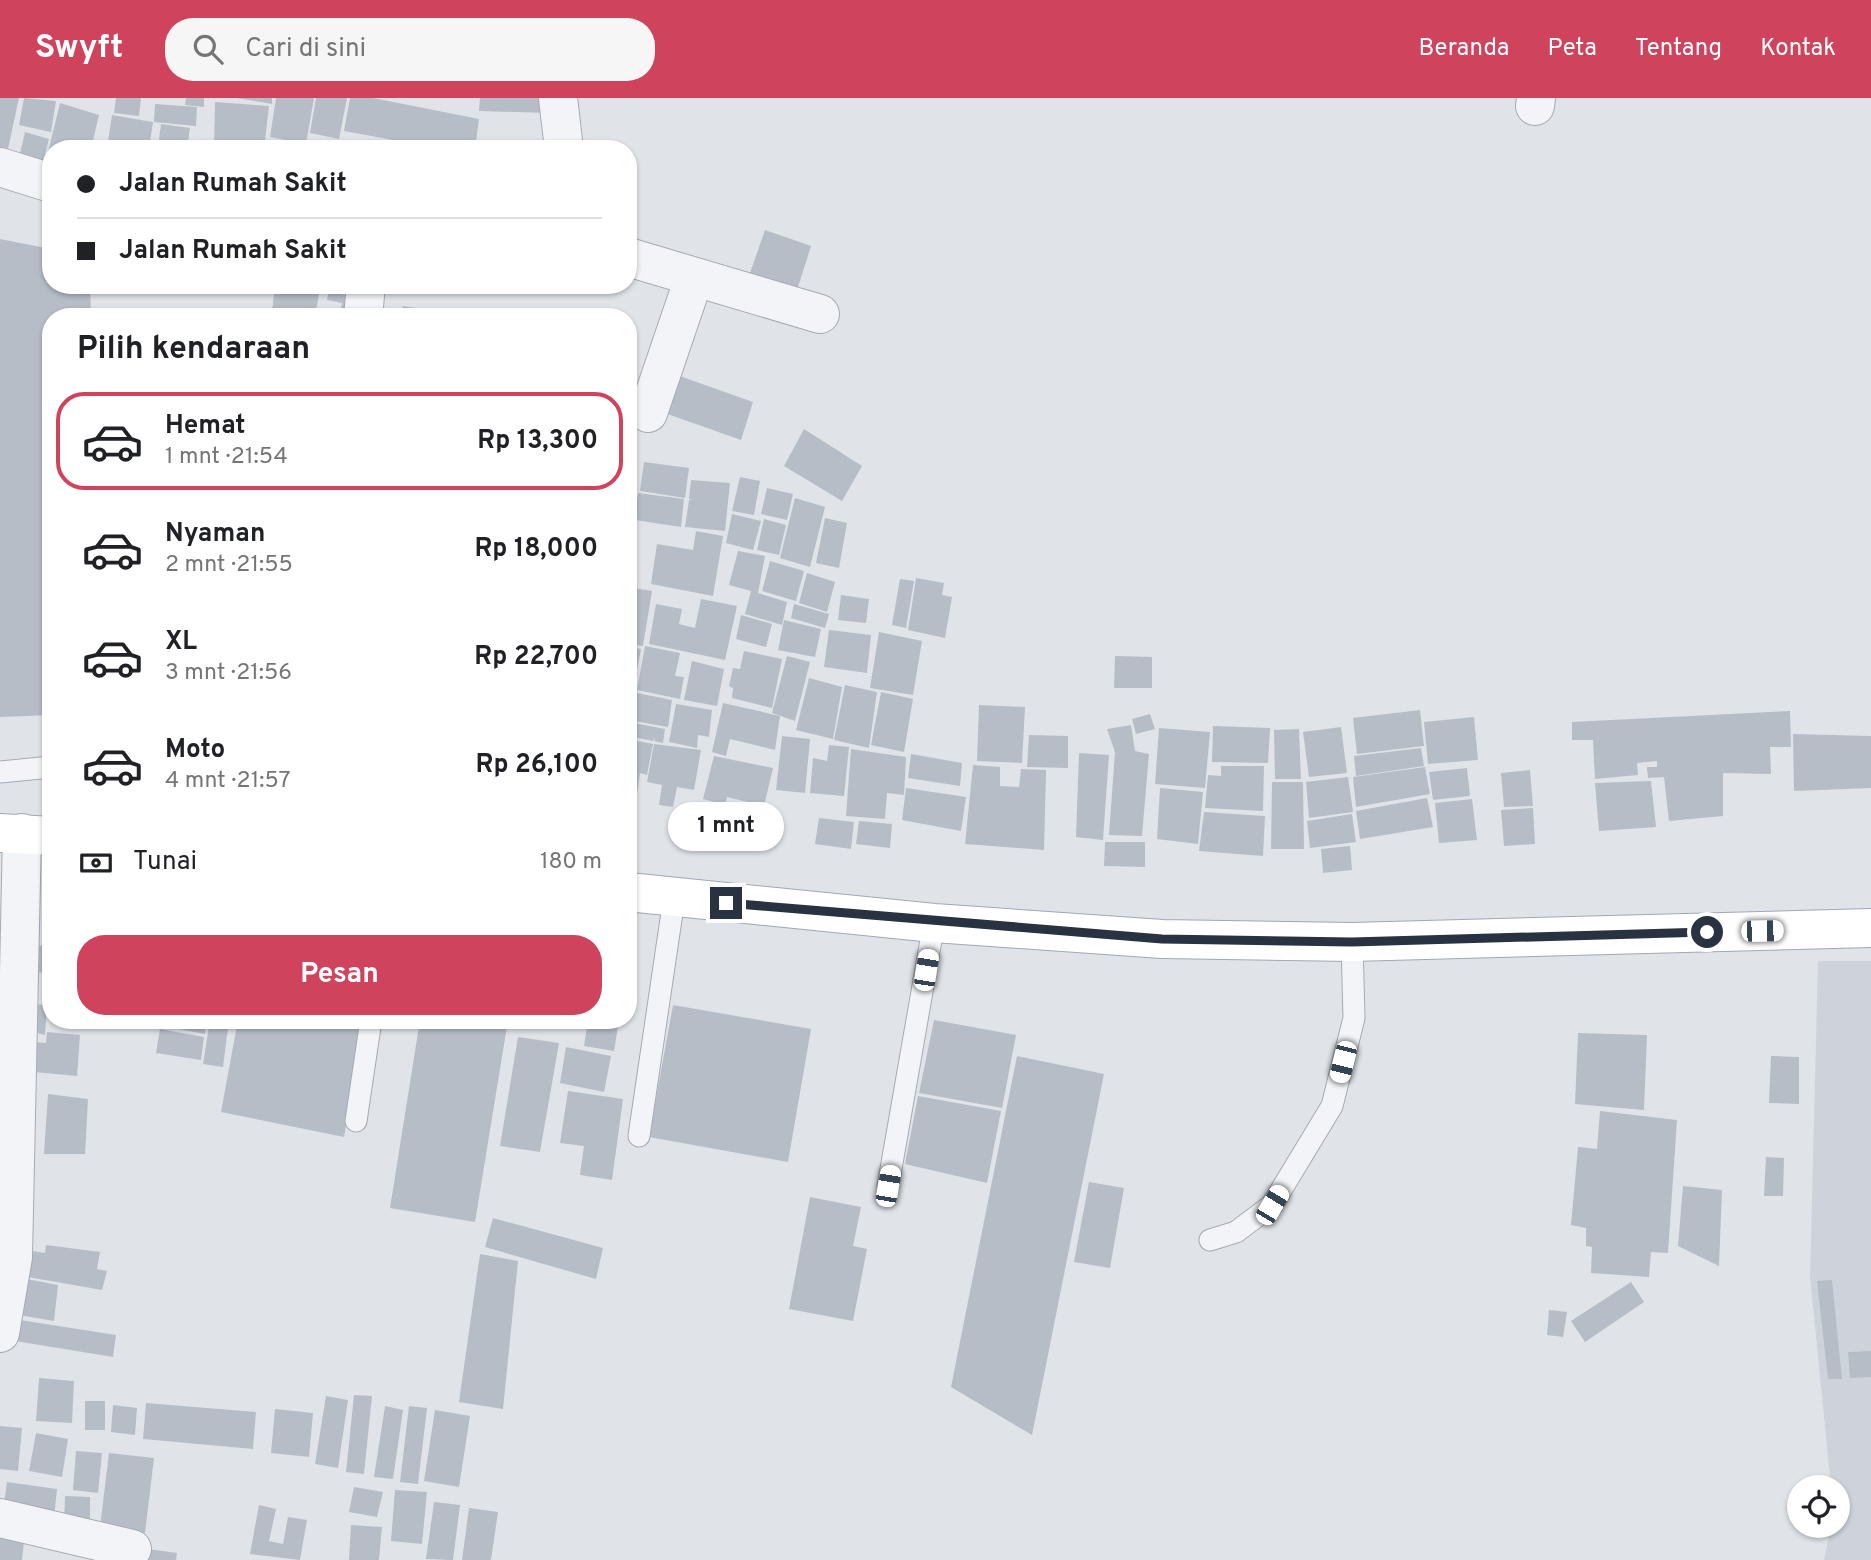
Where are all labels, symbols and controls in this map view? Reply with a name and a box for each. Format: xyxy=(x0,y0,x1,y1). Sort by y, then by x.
search box xyxy=(165,18,655,81)
text: Swyft xyxy=(35,28,123,70)
icon: search xyxy=(189,30,227,68)
text: Cari di sini xyxy=(245,33,366,66)
text: Beranda xyxy=(1419,34,1510,64)
text: Peta xyxy=(1548,34,1597,64)
text: Tentang xyxy=(1635,34,1722,64)
text: Kontak xyxy=(1760,34,1836,64)
text: Jalan Rumah Sakit xyxy=(119,168,347,201)
text: Jalan Rumah Sakit xyxy=(119,235,347,268)
text: Pilih kendaraan xyxy=(77,330,310,370)
icon: car xyxy=(81,410,144,473)
text: Hemat xyxy=(165,410,245,443)
text: Rp 13,300 xyxy=(477,425,598,458)
text: 1 mnt · 21:54 xyxy=(165,443,288,472)
icon: car xyxy=(81,518,144,581)
text: Nyaman xyxy=(165,518,265,551)
text: Rp 18,000 xyxy=(474,533,598,566)
text: 2 mnt · 21:55 xyxy=(165,551,293,580)
icon: car xyxy=(81,626,144,689)
text: XL xyxy=(165,626,197,659)
text: Rp 22,700 xyxy=(474,641,598,674)
text: 3 mnt · 21:56 xyxy=(165,659,292,688)
icon: car xyxy=(81,734,144,797)
text: Moto xyxy=(165,734,225,767)
text: Rp 26,100 xyxy=(476,749,598,782)
text: 4 mnt · 21:57 xyxy=(165,767,290,796)
callout: 1 mnt xyxy=(668,802,784,850)
text: 1 mnt xyxy=(697,812,755,841)
icon: cash xyxy=(77,844,115,882)
text: Tunai xyxy=(133,846,197,879)
text: 180 m xyxy=(540,848,602,877)
route end xyxy=(710,887,742,919)
route start xyxy=(1691,916,1723,948)
car xyxy=(1741,920,1784,942)
button: Pesan xyxy=(77,935,602,1015)
car xyxy=(913,948,940,992)
car xyxy=(1328,1039,1359,1085)
car xyxy=(875,1163,902,1209)
car xyxy=(1253,1182,1292,1228)
map controls xyxy=(1787,1475,1850,1538)
button: locate xyxy=(1787,1475,1850,1538)

